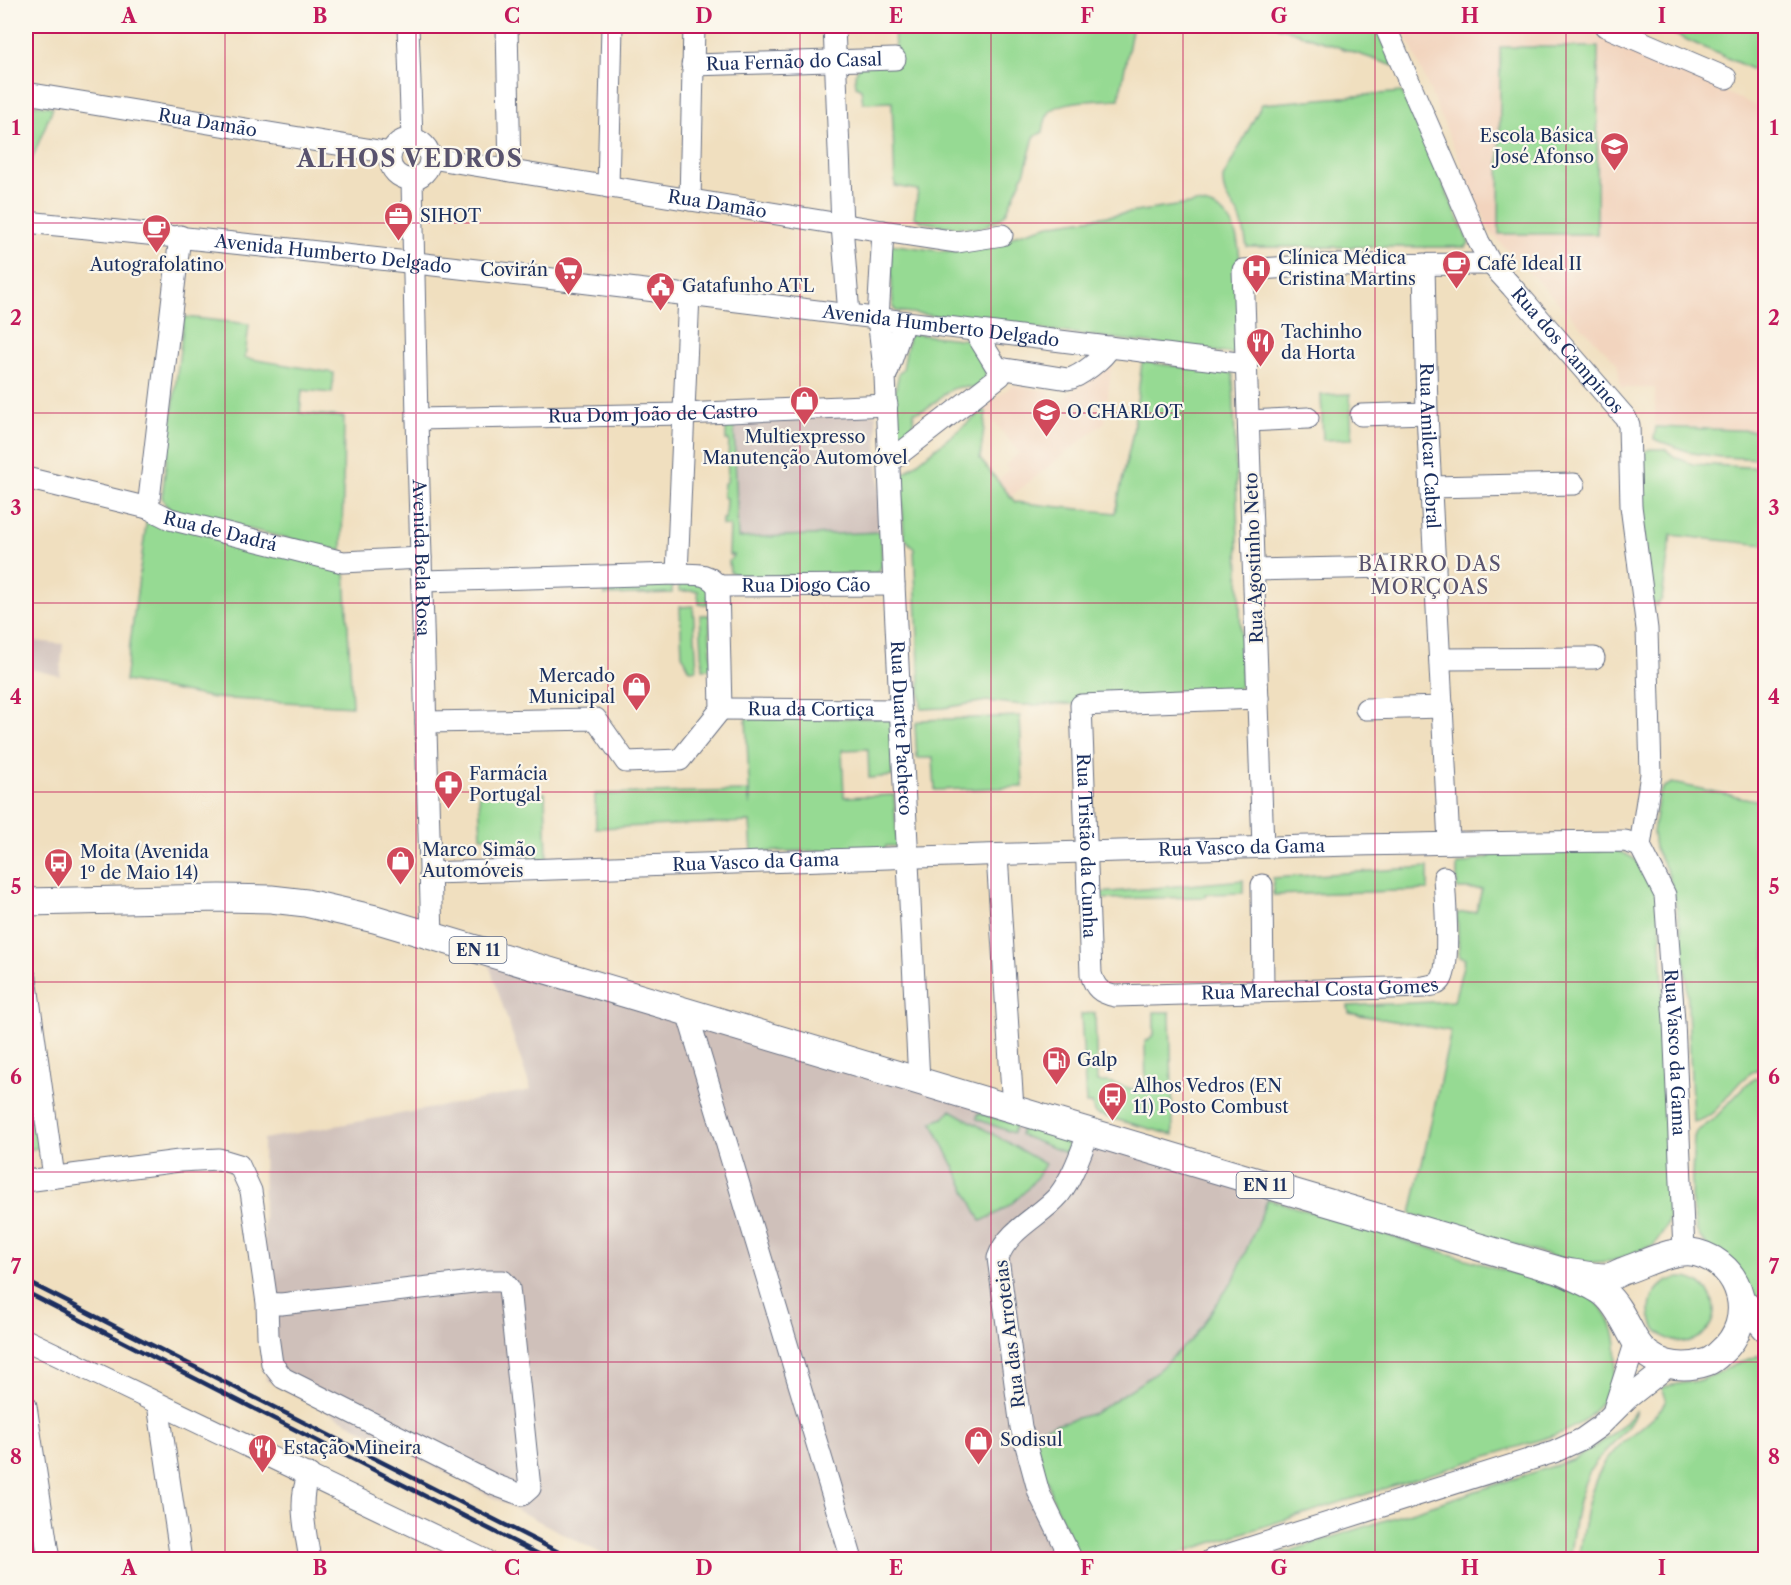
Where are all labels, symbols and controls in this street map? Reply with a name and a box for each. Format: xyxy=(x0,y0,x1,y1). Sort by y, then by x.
text: A xyxy=(120,4,137,28)
text: B xyxy=(313,4,328,28)
text: C xyxy=(504,4,520,28)
text: D xyxy=(695,4,713,28)
text: E xyxy=(889,4,903,28)
text: F xyxy=(1080,4,1094,28)
text: G xyxy=(1271,4,1288,28)
text: H xyxy=(1461,4,1479,28)
text: I xyxy=(1658,4,1666,28)
street label: Rua Fernão do Casal xyxy=(705,48,883,76)
street label: Rua Damão xyxy=(157,104,259,142)
text: 1 xyxy=(12,116,21,140)
text: 1 xyxy=(1770,116,1779,140)
place label: Escola Básica José Afonso xyxy=(1480,125,1594,168)
school or university icon: Escola Básica José Afonso xyxy=(1599,130,1631,172)
district label: ALHOS VEDROS xyxy=(296,144,523,173)
street label: Rua Damão xyxy=(666,185,768,223)
office icon: SIHOT xyxy=(383,200,415,242)
place label: SIHOT xyxy=(420,205,482,227)
cafe icon: Autografolatino xyxy=(141,212,173,254)
street label: Avenida Humberto Delgado xyxy=(213,230,453,278)
place label: Clínica Médica Cristina Martins xyxy=(1278,247,1416,290)
cafe icon: Café Ideal II xyxy=(1440,248,1472,290)
hospital icon: Clínica Médica Cristina Martins xyxy=(1241,252,1273,294)
place label: Café Ideal II xyxy=(1477,253,1582,275)
place label: Autografolatino xyxy=(89,254,224,276)
supermarket icon: Covirán xyxy=(553,254,585,296)
place label: Covirán xyxy=(480,259,548,281)
public building icon: Gatafunho ATL xyxy=(645,270,677,312)
place label: Gatafunho ATL xyxy=(682,275,814,297)
street label: Rua dos Campinos xyxy=(1506,283,1628,418)
street label: Avenida Humberto Delgado xyxy=(821,300,1061,352)
text: 2 xyxy=(10,306,22,330)
text: 2 xyxy=(1768,306,1780,330)
place label: Tachinho da Horta xyxy=(1281,321,1362,364)
restaurant icon: Tachinho da Horta xyxy=(1244,326,1276,368)
street label: Rua Amilcar Cabral xyxy=(1415,363,1444,529)
shop icon: Multiexpresso Manutenção Automóvel xyxy=(789,384,821,426)
school or university icon: O CHARLOT xyxy=(1030,396,1062,438)
street label: Rua Dom João de Castro xyxy=(548,400,758,428)
place label: O CHARLOT xyxy=(1067,401,1183,423)
place label: Multiexpresso Manutenção Automóvel xyxy=(702,426,908,469)
street label: Rua Agostinho Neto xyxy=(1240,472,1268,644)
street label: Avenida Bela Rosa xyxy=(408,478,434,637)
text: 3 xyxy=(10,496,22,520)
text: 3 xyxy=(1768,496,1780,520)
street label: Rua de Dadrá xyxy=(161,507,280,556)
district label: BAIRRO DAS MORÇOAS xyxy=(1358,552,1502,599)
street label: Rua Diogo Cão xyxy=(741,574,871,597)
street label: Rua Duarte Pacheco xyxy=(886,640,917,816)
place label: Mercado Municipal xyxy=(528,665,615,708)
shop icon: Mercado Municipal xyxy=(620,670,652,712)
text: 4 xyxy=(10,685,22,709)
text: 4 xyxy=(1768,685,1780,709)
street label: Rua da Cortiça xyxy=(747,698,875,721)
street label: Rua Tristão da Cunha xyxy=(1072,753,1101,939)
place label: Farmácia Portugal xyxy=(469,763,548,806)
pharmacy icon: Farmácia Portugal xyxy=(432,768,464,810)
street label: Rua Vasco da Gama xyxy=(1158,835,1326,861)
place label: Marco Simão Automóveis xyxy=(421,839,536,882)
place label: Moita (Avenida 1º de Maio 14) xyxy=(80,841,209,884)
shop icon: Marco Simão Automóveis xyxy=(385,844,417,886)
bus stop icon: Moita (Avenida 1º de Maio 14) xyxy=(43,846,75,888)
street label: Rua Vasco da Gama xyxy=(672,848,840,876)
text: 5 xyxy=(10,875,22,899)
text: 5 xyxy=(1768,875,1780,899)
road number: EN 11 xyxy=(450,937,506,963)
street label: Rua Vasco da Gama xyxy=(1659,968,1690,1137)
street label: Rua Marechal Costa Gomes xyxy=(1201,973,1441,1004)
fuel station icon: Galp xyxy=(1040,1044,1072,1086)
place label: Galp xyxy=(1077,1049,1117,1071)
text: 6 xyxy=(10,1065,22,1089)
text: 6 xyxy=(1768,1065,1780,1089)
place label: Alhos Vedros (EN 11) Posto Combust xyxy=(1132,1075,1289,1118)
bus stop icon: Alhos Vedros (EN 11) Posto Combust xyxy=(1096,1080,1128,1122)
road number: EN 11 xyxy=(1236,1172,1294,1198)
text: 7 xyxy=(11,1255,22,1279)
text: 7 xyxy=(1769,1255,1780,1279)
street label: Rua das Arroteias xyxy=(990,1259,1030,1409)
shop icon: Sodisul xyxy=(963,1424,995,1466)
place label: Sodisul xyxy=(1000,1429,1063,1451)
restaurant icon: Estação Mineira xyxy=(246,1432,278,1474)
place label: Estação Mineira xyxy=(283,1437,422,1459)
text: 8 xyxy=(10,1445,22,1469)
text: 8 xyxy=(1768,1445,1780,1469)
text: A xyxy=(120,1556,137,1580)
text: B xyxy=(313,1556,328,1580)
text: C xyxy=(504,1556,520,1580)
text: D xyxy=(695,1556,713,1580)
text: E xyxy=(889,1556,903,1580)
text: F xyxy=(1080,1556,1094,1580)
text: G xyxy=(1271,1556,1288,1580)
text: H xyxy=(1461,1556,1479,1580)
text: I xyxy=(1658,1556,1666,1580)

